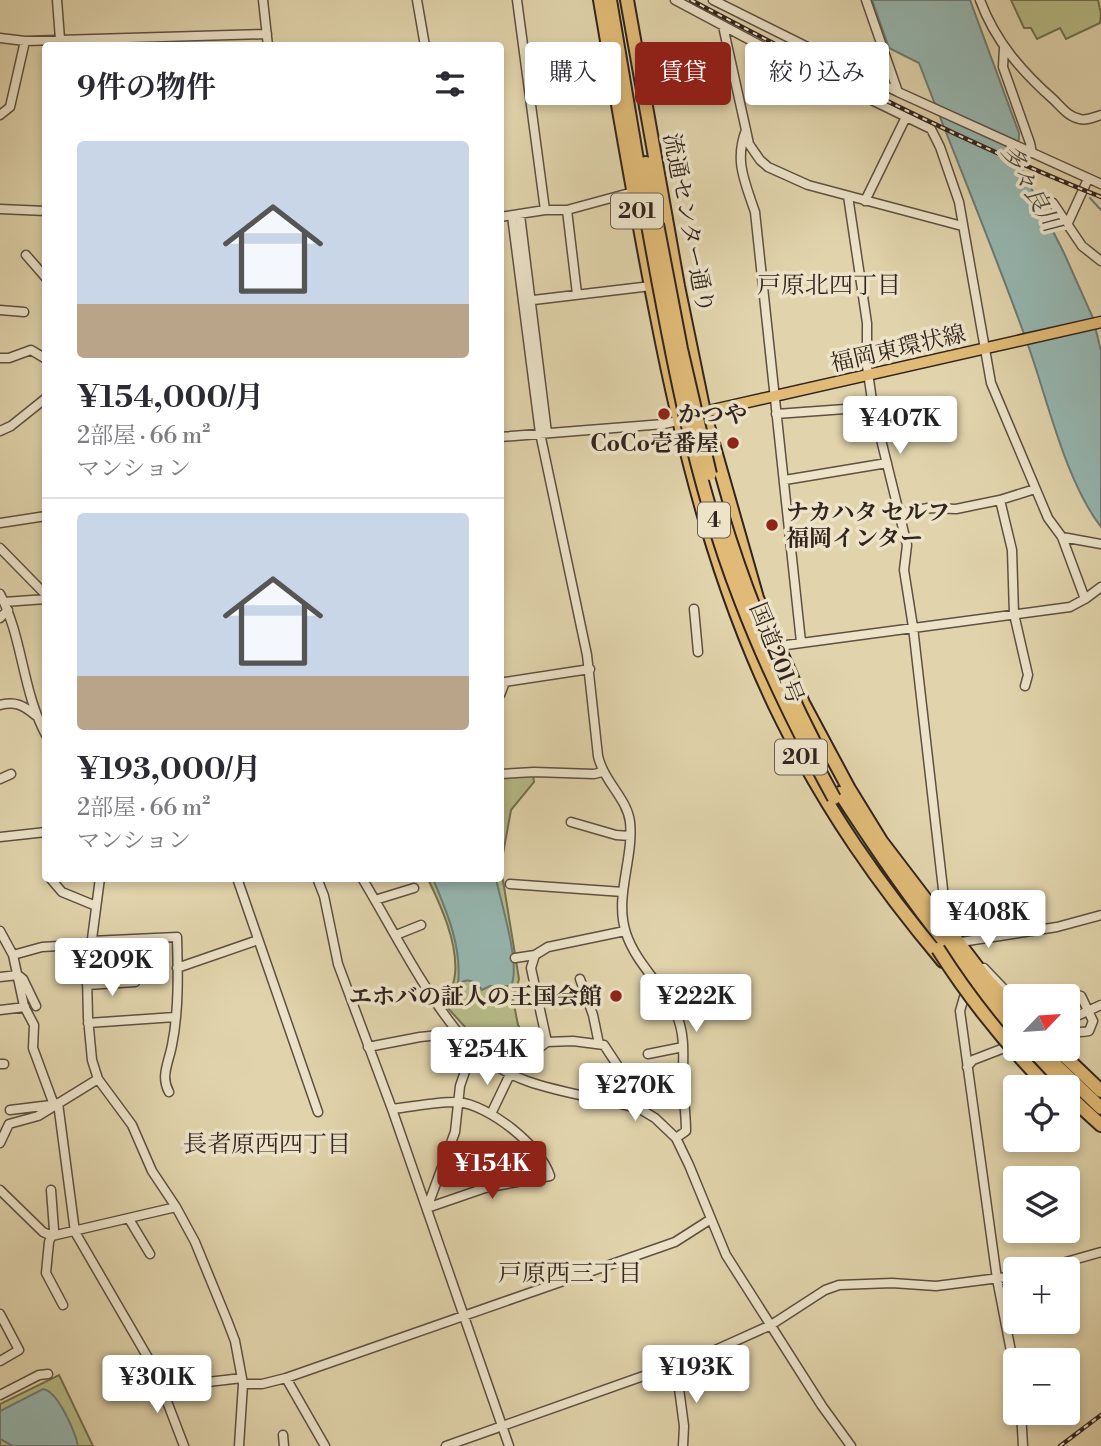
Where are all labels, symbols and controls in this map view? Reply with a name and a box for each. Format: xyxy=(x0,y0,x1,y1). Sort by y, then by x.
chip: 購入 xyxy=(525,42,621,105)
chip: 賃貸 xyxy=(635,42,731,105)
chip: 絞り込み xyxy=(745,42,889,105)
icon: filters xyxy=(431,65,469,103)
text: 9件の物件 xyxy=(77,69,216,107)
street label: 流通センター通り xyxy=(657,131,719,316)
water label: 多々良川 xyxy=(994,139,1068,240)
icon: home xyxy=(210,186,336,312)
road number: 201 xyxy=(611,194,663,228)
district label: 戸原北四丁目 xyxy=(757,271,901,301)
street label: 福岡東環状線 xyxy=(828,320,969,378)
text: ¥154,000/月 xyxy=(77,379,264,417)
pin: ¥407K xyxy=(851,396,949,456)
place label: かつや xyxy=(678,401,747,429)
text: ¥407K xyxy=(859,405,941,433)
marker: かつや xyxy=(656,406,672,422)
text: 2部屋 · 66 m² xyxy=(77,422,210,450)
place label: CoCo壱番屋 xyxy=(590,430,719,458)
marker: CoCo壱番屋 xyxy=(725,435,741,451)
text: マンション xyxy=(77,455,191,483)
place label: ナカハタ セルフ 福岡インター xyxy=(786,499,950,553)
road number: 4 xyxy=(698,503,730,538)
marker: ナカハタ セルフ 福岡インター xyxy=(764,517,780,533)
icon: home xyxy=(210,558,336,684)
street label: 国道201号 xyxy=(743,599,809,708)
road number: 201 xyxy=(775,740,827,774)
text: ¥193,000/月 xyxy=(77,751,261,789)
text: 2部屋 · 66 m² xyxy=(77,794,210,822)
text: マンション xyxy=(77,827,191,855)
pin: ¥408K xyxy=(939,890,1037,950)
text: ¥408K xyxy=(946,899,1030,927)
pin: ¥209K xyxy=(63,939,161,998)
text: ¥209K xyxy=(71,947,153,975)
pin: ¥222K xyxy=(647,974,745,1034)
place label: エホバの証人の王国会館 xyxy=(349,983,602,1011)
text: ¥222K xyxy=(656,983,736,1011)
north arrow xyxy=(1003,984,1080,1060)
map controls xyxy=(1003,984,1080,1425)
marker: エホバの証人の王国会館 xyxy=(608,988,624,1004)
pin: ¥254K xyxy=(438,1028,536,1087)
text: ¥254K xyxy=(447,1036,527,1064)
pin: ¥270K xyxy=(586,1064,684,1123)
text: ¥270K xyxy=(595,1072,675,1100)
button: locate xyxy=(1003,1075,1080,1152)
district label: 長者原西四丁目 xyxy=(183,1130,351,1160)
pin: ¥154K xyxy=(443,1142,541,1201)
text: ¥154K xyxy=(453,1150,531,1178)
button: layers xyxy=(1003,1166,1080,1243)
button: + xyxy=(1003,1257,1080,1334)
district label: 戸原西三丁目 xyxy=(498,1259,642,1289)
pin: ¥193K xyxy=(647,1346,745,1405)
button: − xyxy=(1003,1348,1080,1425)
text: ¥193K xyxy=(658,1354,734,1382)
pin: ¥301K xyxy=(108,1356,206,1415)
text: ¥301K xyxy=(118,1364,196,1392)

